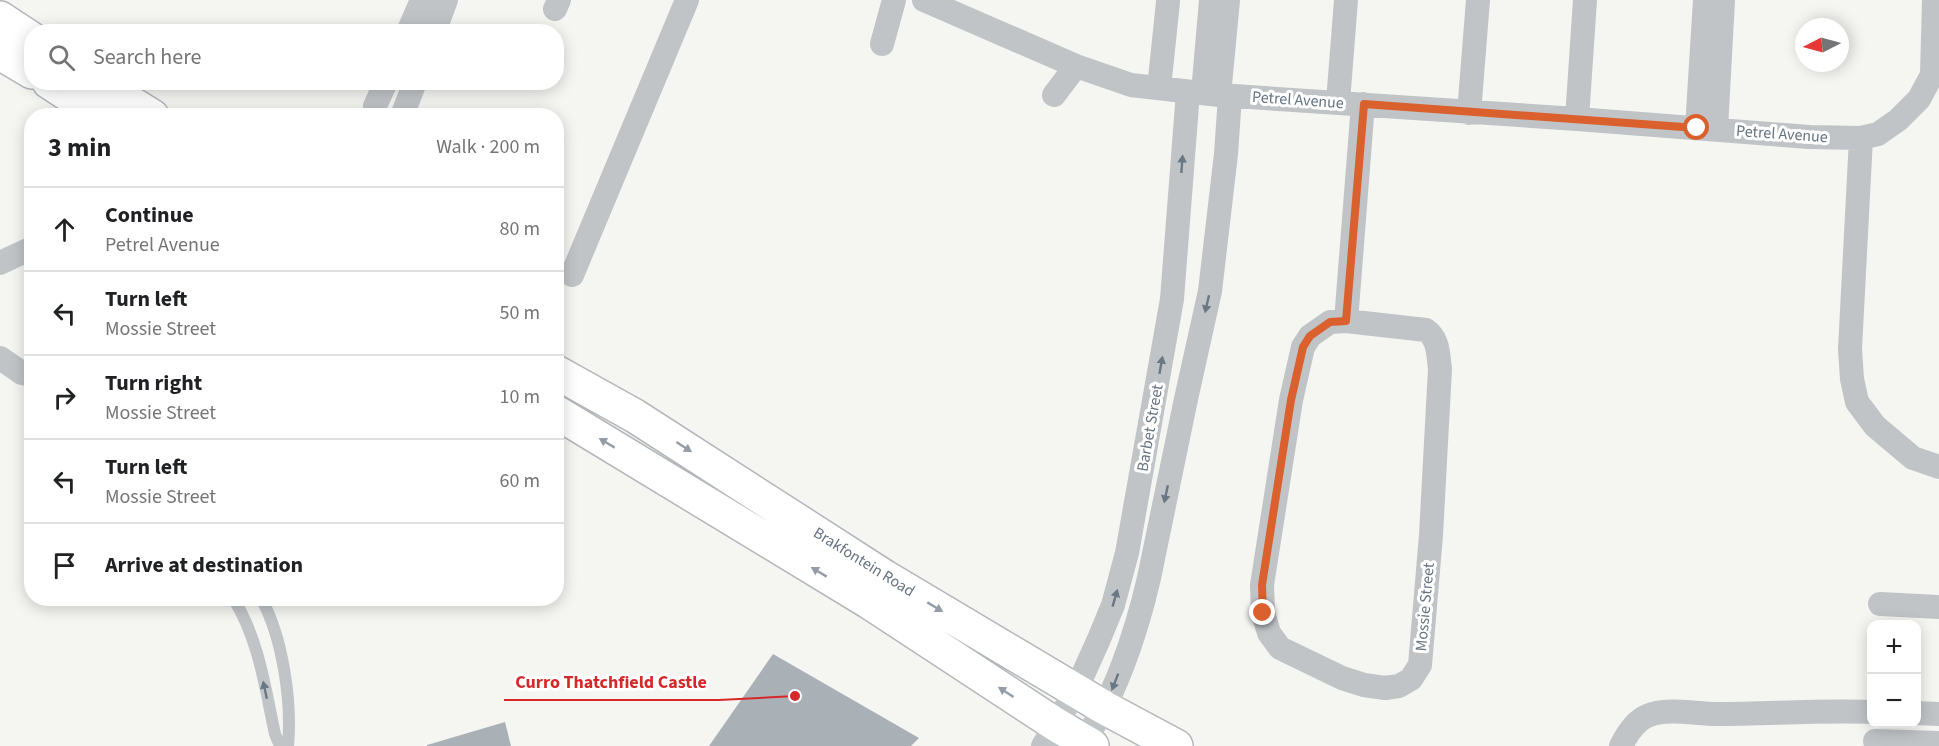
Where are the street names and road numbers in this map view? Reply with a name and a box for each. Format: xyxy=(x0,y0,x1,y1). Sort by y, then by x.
street label: Petrel Avenue xyxy=(1251,86,1345,114)
street label: Petrel Avenue xyxy=(1735,120,1829,148)
street label: Barbet Street xyxy=(1131,382,1169,473)
street label: Brakfontein Road xyxy=(809,522,919,602)
street label: Mossie Street xyxy=(1410,561,1440,652)

